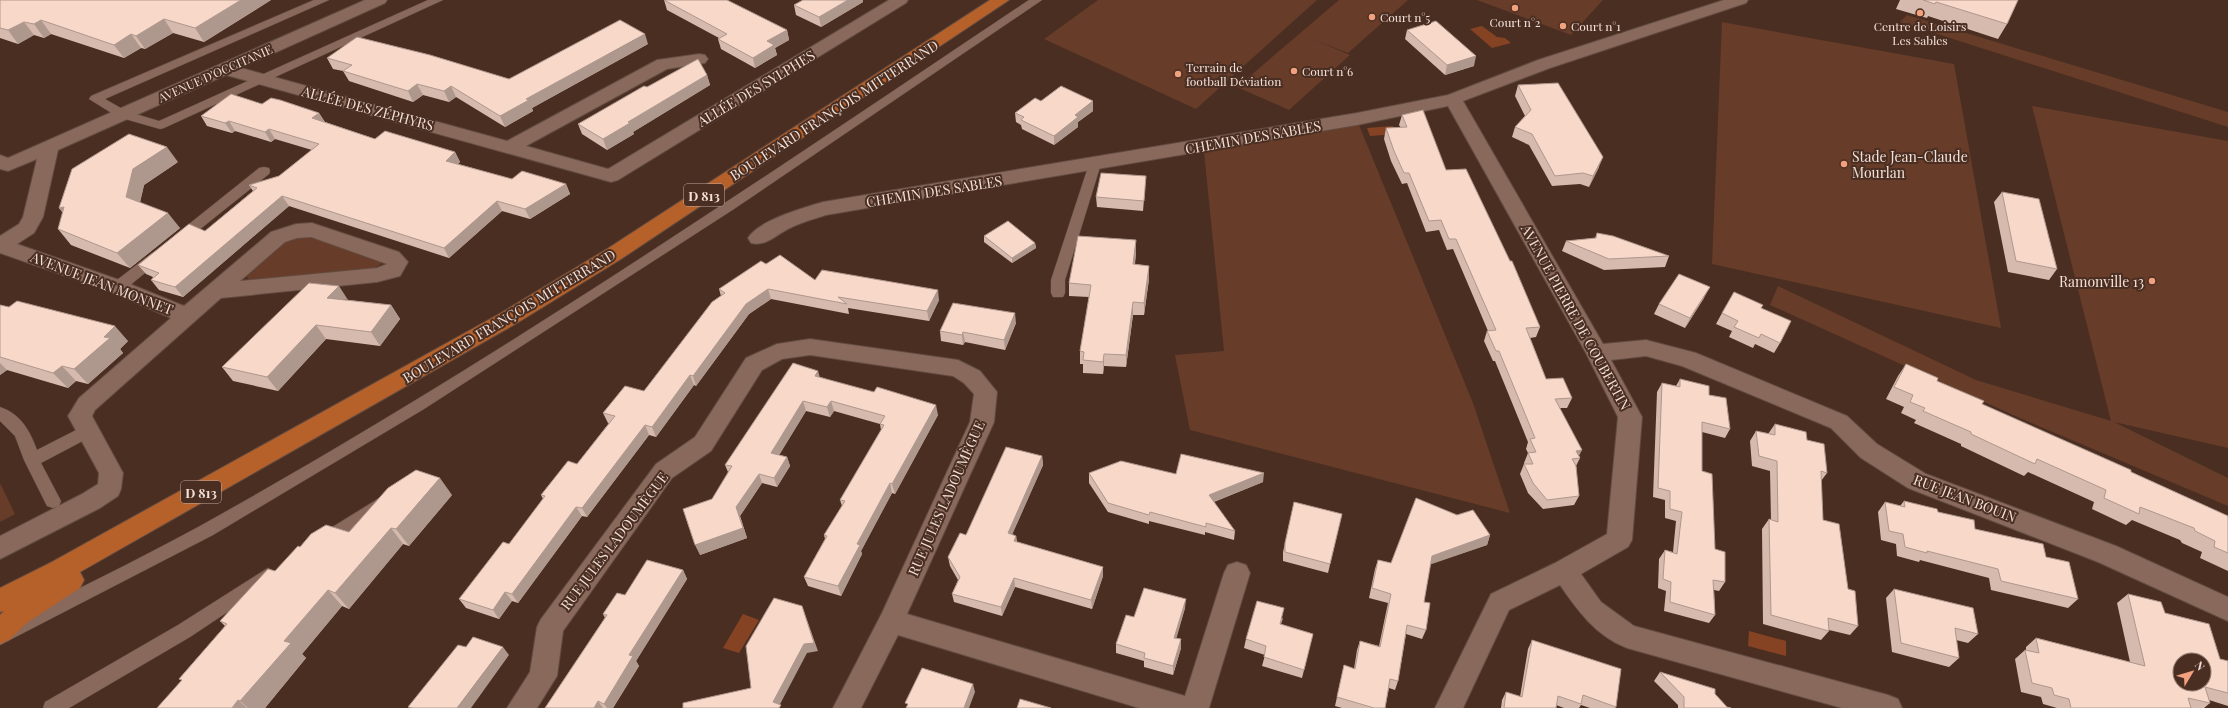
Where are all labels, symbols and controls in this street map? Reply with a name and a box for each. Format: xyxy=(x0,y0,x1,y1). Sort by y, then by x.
marker: Court n°2 xyxy=(1510,3,1520,13)
marker: Centre de Loisirs Les Sables xyxy=(1915,8,1925,18)
place label: Court n°5 xyxy=(1380,9,1430,25)
marker: Court n°5 xyxy=(1367,12,1377,22)
place label: Court n°2 xyxy=(1490,14,1541,30)
place label: Court n°1 xyxy=(1571,18,1621,34)
place label: Centre de Loisirs Les Sables xyxy=(1874,18,1966,48)
marker: Court n°1 xyxy=(1558,21,1568,31)
street label: BOULEVARD FRANÇOIS MITTERRAND xyxy=(726,35,942,185)
street label: AVENUE D'OCCITANIE xyxy=(155,41,275,106)
street label: ALLÉE DES SYLPHES xyxy=(693,45,818,131)
place label: Terrain de football Déviation xyxy=(1186,59,1281,89)
place label: Court n°6 xyxy=(1302,63,1353,79)
marker: Court n°6 xyxy=(1289,66,1299,76)
marker: Terrain de football Déviation xyxy=(1173,69,1183,79)
street label: ALLÉE DES ZÉPHYRS xyxy=(299,81,436,135)
street label: CHEMIN DES SABLES xyxy=(1184,116,1322,158)
place label: Stade Jean-Claude Mourlan xyxy=(1852,147,1968,182)
marker: Stade Jean-Claude Mourlan xyxy=(1839,159,1849,169)
street label: CHEMIN DES SABLES xyxy=(865,171,1003,211)
road number: D 813 xyxy=(684,184,724,206)
street label: AVENUE PIERRE DE COUBERTIN xyxy=(1516,220,1635,413)
street label: BOULEVARD FRANÇOIS MITTERRAND xyxy=(399,245,619,387)
street label: AVENUE JEAN MONNET xyxy=(27,247,176,319)
place label: Ramonville 13 xyxy=(2059,272,2144,291)
marker: Ramonville 13 xyxy=(2147,276,2157,286)
street label: RUE JULES LADOUMÈGUE xyxy=(903,417,989,579)
street label: RUE JULES LADOUMÈGUE xyxy=(556,468,672,614)
street label: RUE JEAN BOUIN xyxy=(1911,470,2019,526)
road number: D 813 xyxy=(181,481,221,503)
north arrow xyxy=(2172,652,2212,692)
text: N xyxy=(2192,658,2209,673)

